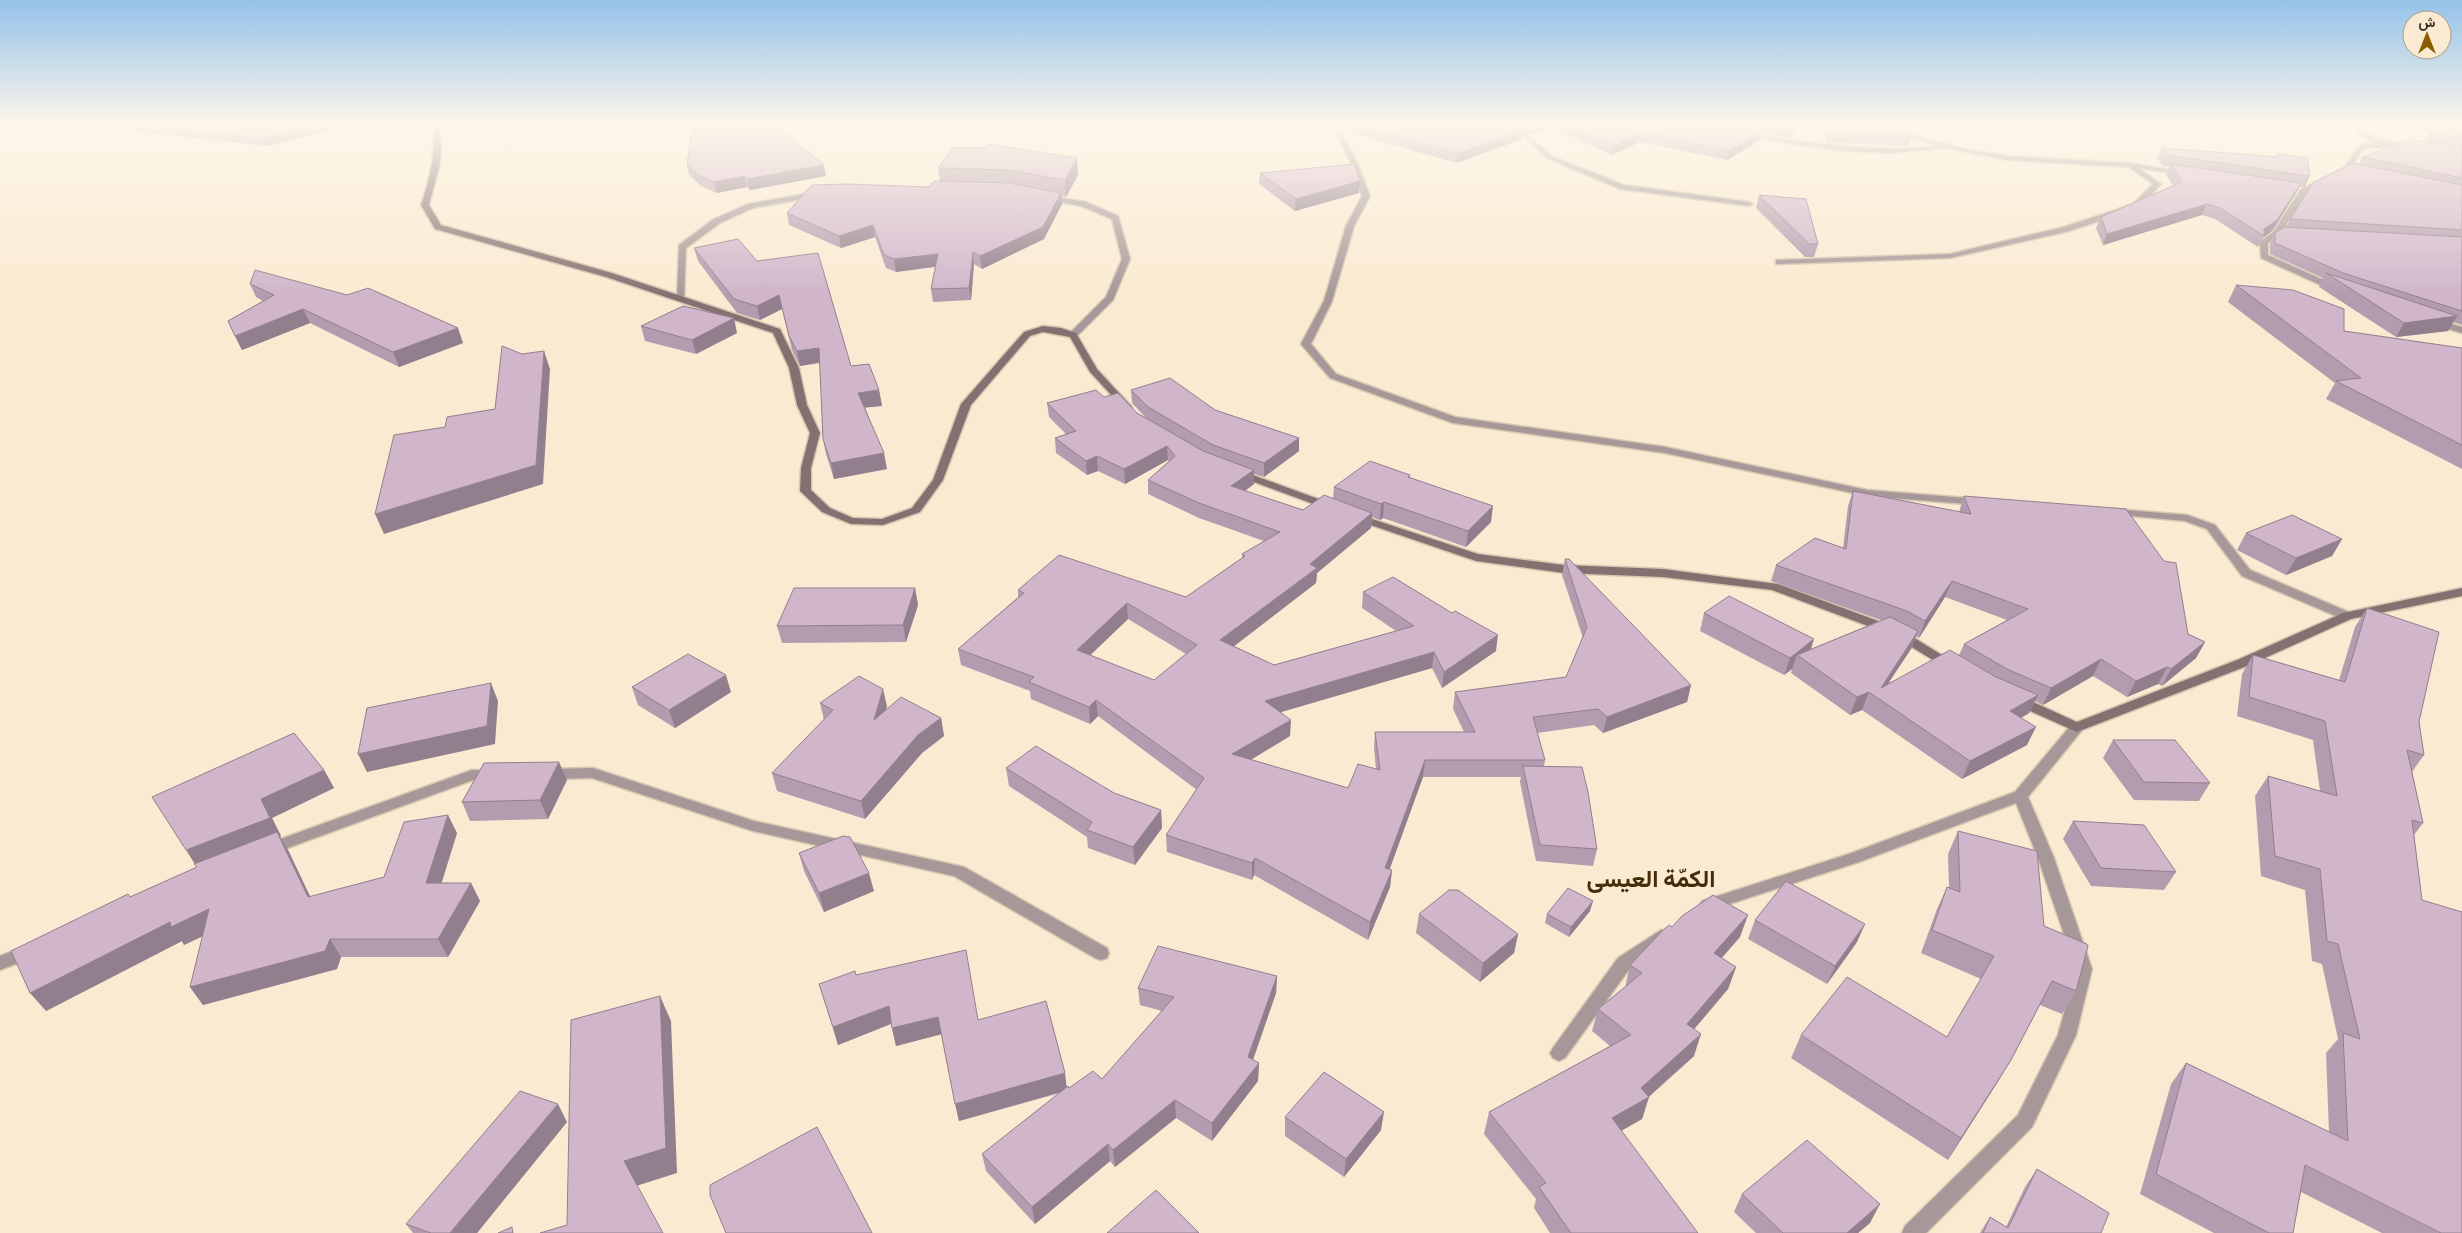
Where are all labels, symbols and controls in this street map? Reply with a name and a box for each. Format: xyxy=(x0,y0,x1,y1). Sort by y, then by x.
north arrow xyxy=(2402,10,2452,60)
text: ش xyxy=(2419,14,2436,31)
district label: الكمّة العيسى xyxy=(1587,865,1715,893)

